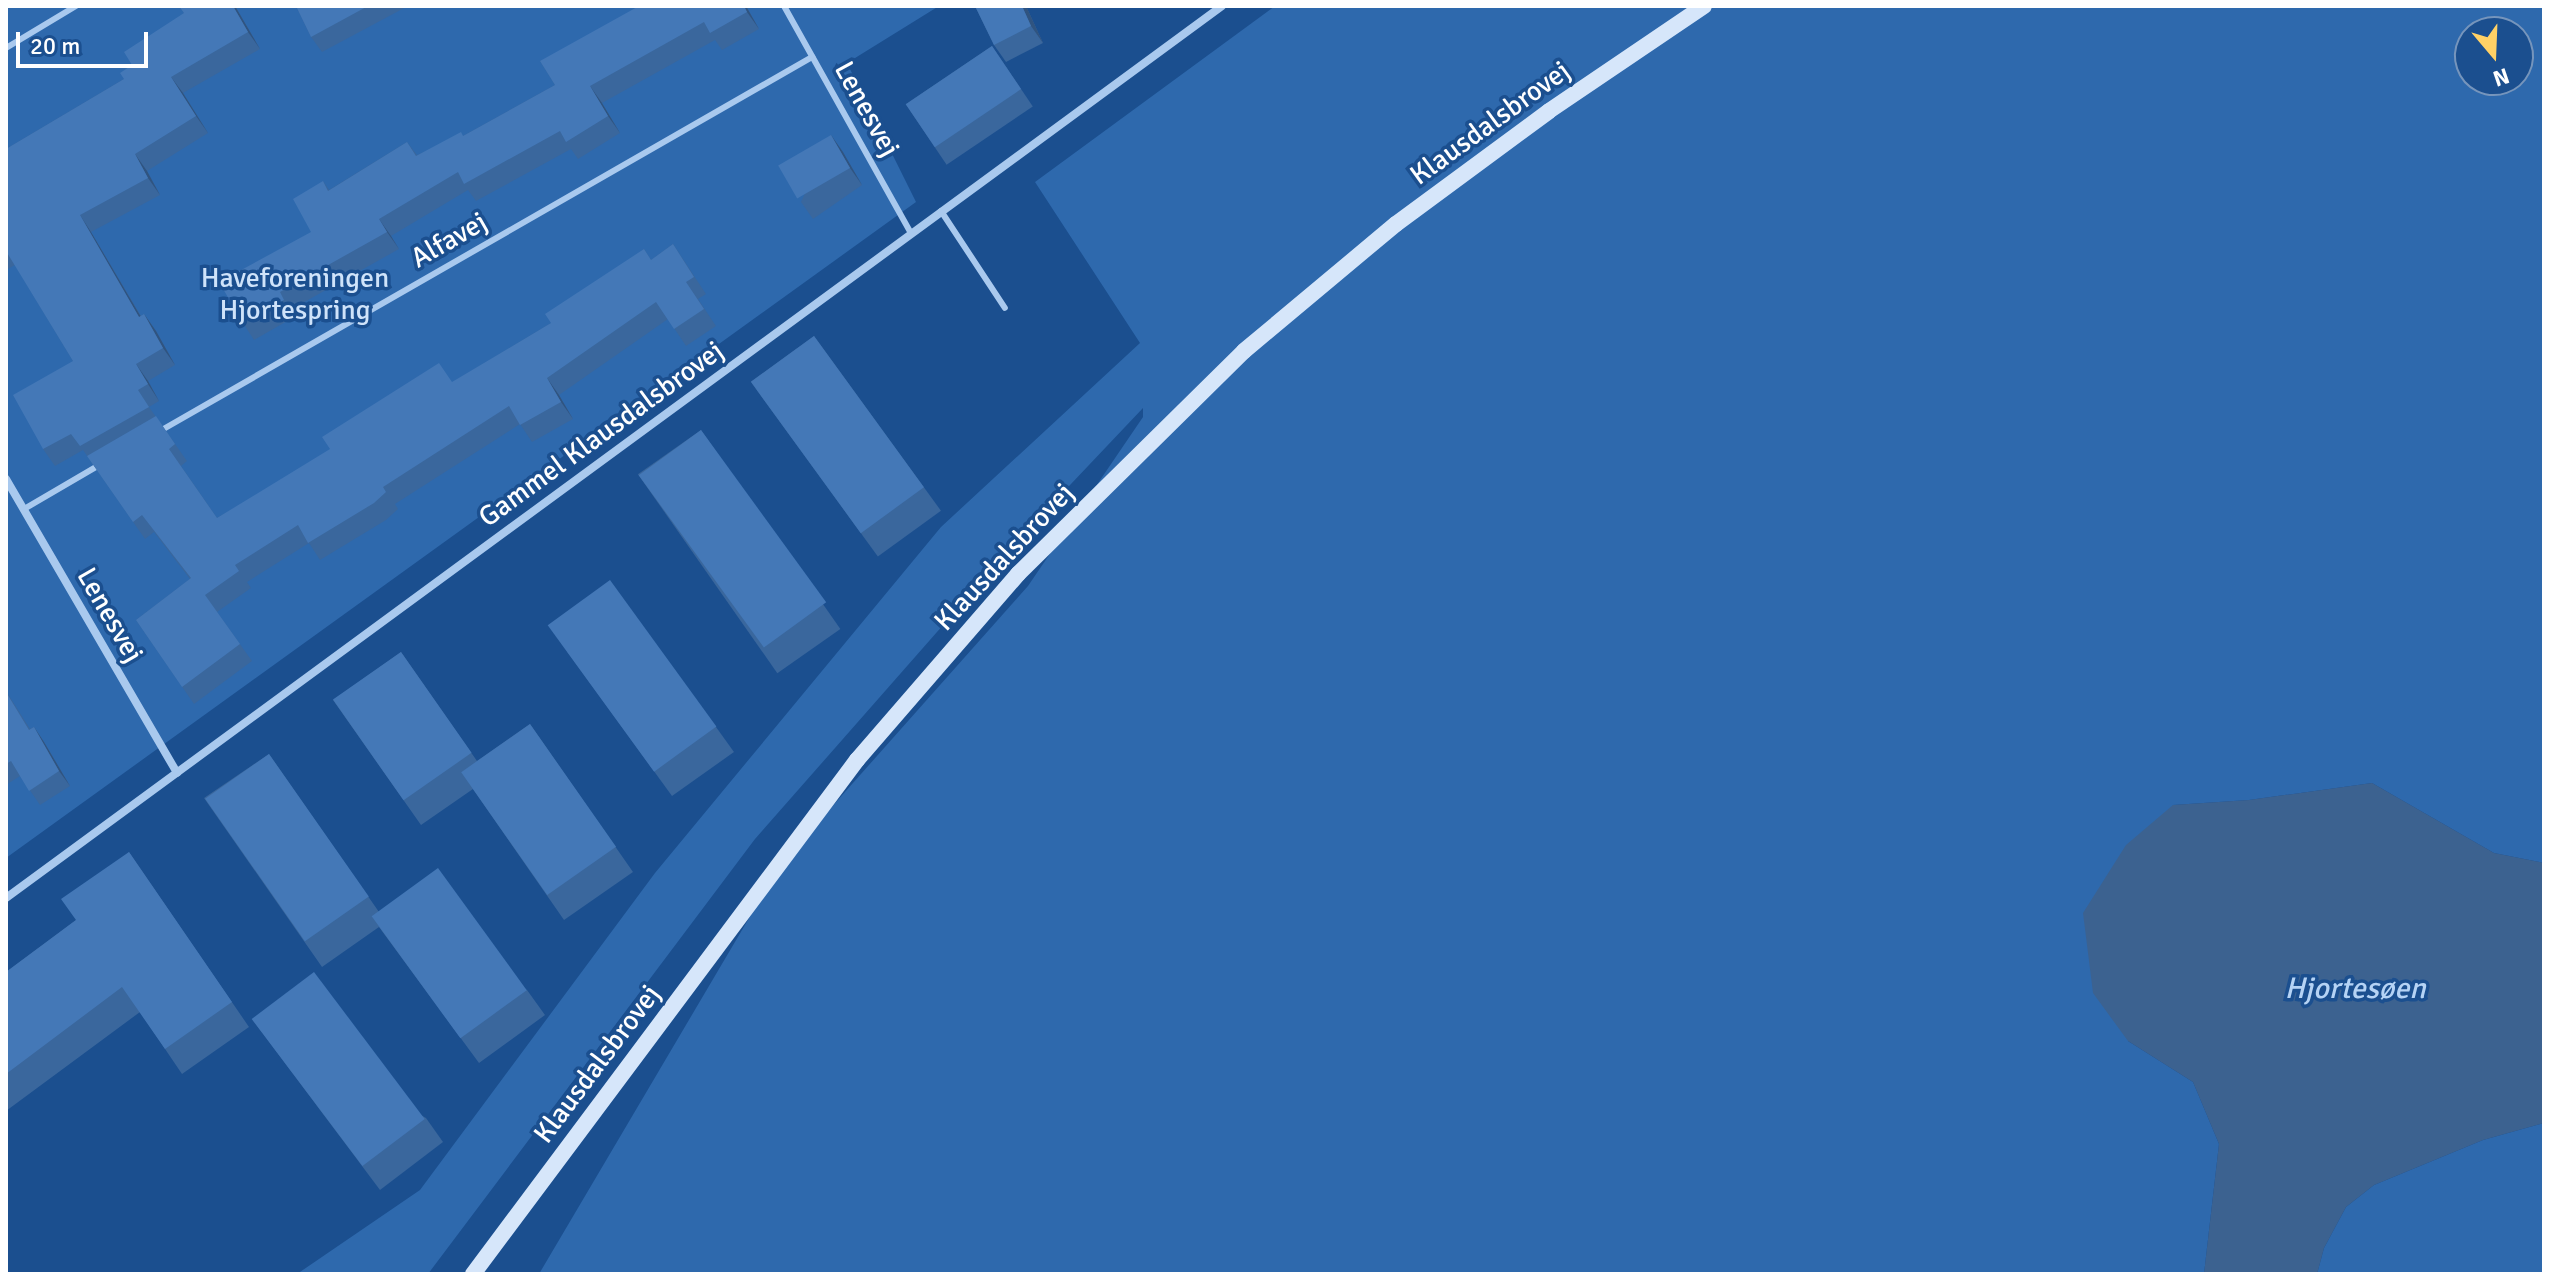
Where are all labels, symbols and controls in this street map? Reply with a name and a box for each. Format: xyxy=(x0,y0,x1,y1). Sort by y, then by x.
scale bar xyxy=(20,16,152,66)
north arrow xyxy=(2454,16,2534,96)
text: 20 m xyxy=(30,31,80,61)
street label: Klausdalsbrovej xyxy=(1404,54,1576,192)
street label: Lenesvej xyxy=(827,56,907,162)
text: N xyxy=(2490,62,2513,93)
street label: Alfavej xyxy=(405,205,493,275)
park label: Haveforeningen Hjortespring xyxy=(201,261,389,327)
street label: Gammel Klausdalsbrovej xyxy=(472,334,730,534)
street label: Klausdalsbrovej xyxy=(927,476,1081,638)
street label: Lenesvej xyxy=(70,562,150,668)
water label: Hjortesøen xyxy=(2284,971,2426,1007)
street label: Klausdalsbrovej xyxy=(527,978,667,1150)

